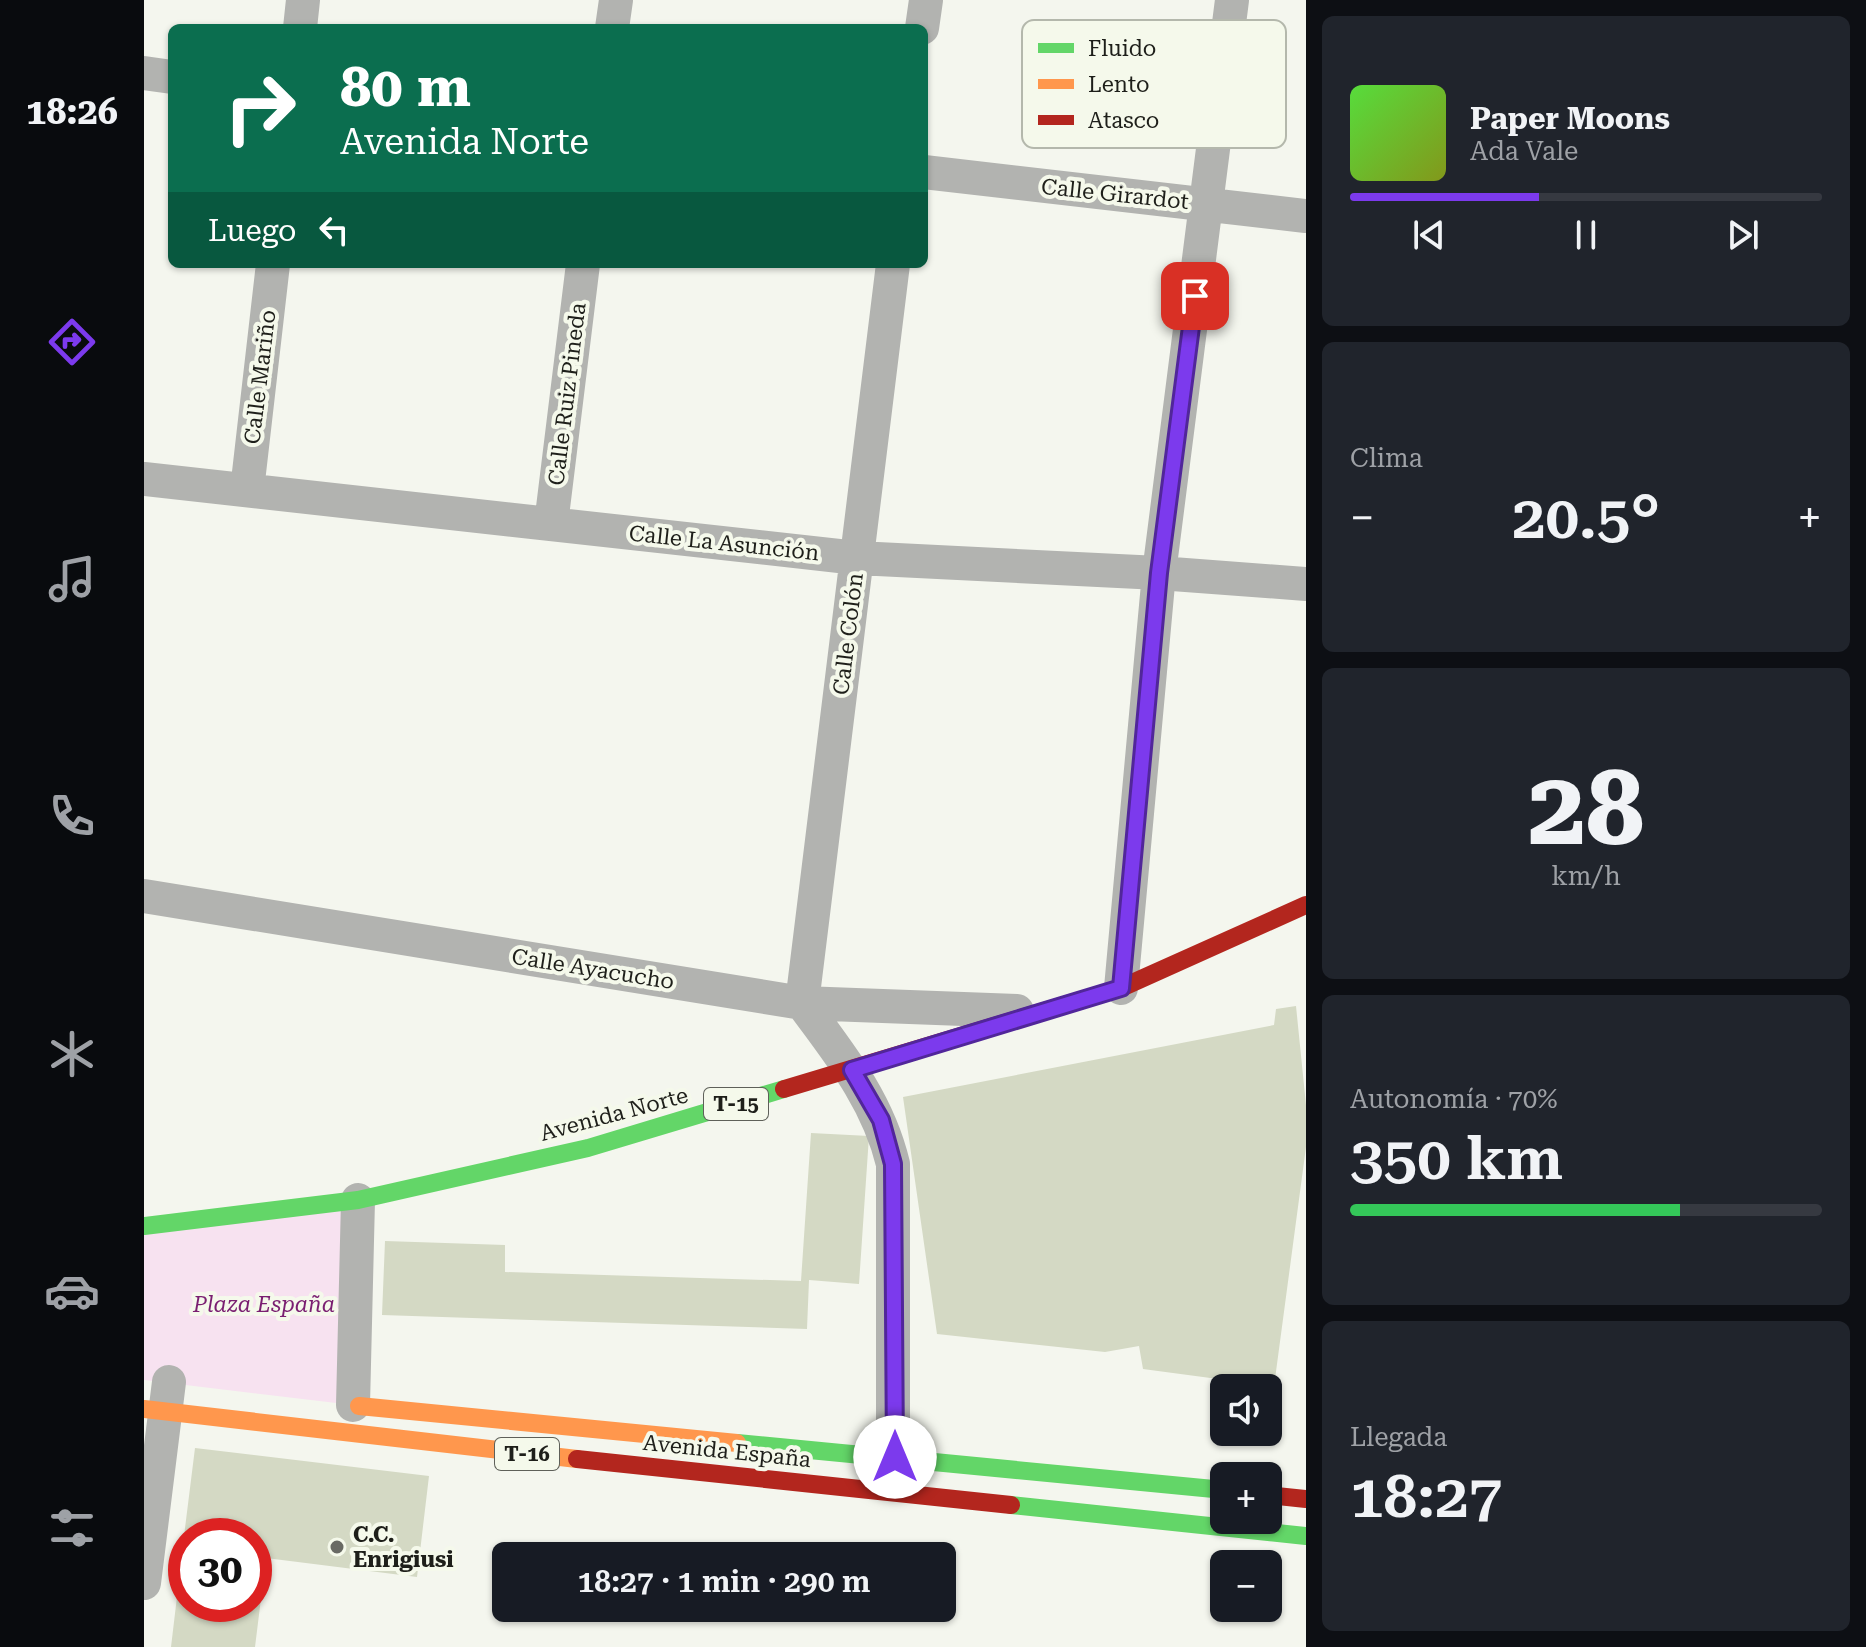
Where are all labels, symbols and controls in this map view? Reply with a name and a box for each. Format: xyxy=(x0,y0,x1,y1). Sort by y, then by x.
legend xyxy=(1022,20,1286,148)
text: Fluido xyxy=(1088,36,1156,61)
text: 80 m xyxy=(340,54,471,120)
icon: right xyxy=(208,56,312,160)
text: Lento xyxy=(1088,72,1150,97)
text: 18:26 xyxy=(26,91,118,133)
text: Paper Moons xyxy=(1470,101,1670,136)
text: Atasco xyxy=(1088,108,1159,133)
text: Avenida Norte xyxy=(340,121,589,163)
text: Ada Vale xyxy=(1470,136,1578,166)
street label: Calle Girardot xyxy=(1040,174,1190,214)
icon: left xyxy=(312,208,356,252)
text: Luego xyxy=(208,213,296,248)
icon: previous xyxy=(1407,213,1451,257)
icon: pause xyxy=(1564,213,1608,257)
icon: next xyxy=(1721,213,1765,257)
pin xyxy=(1161,262,1229,330)
icon: arrive xyxy=(1173,274,1217,318)
street label: Calle Ruiz Pineda xyxy=(543,301,591,487)
street label: Calle Mariño xyxy=(239,308,281,446)
icon: directions xyxy=(44,314,100,370)
text: Clima xyxy=(1350,443,1423,473)
text: 20.5° xyxy=(1512,482,1660,553)
text: − xyxy=(1350,492,1375,544)
text: + xyxy=(1797,492,1822,544)
street label: Calle La Asunción xyxy=(628,521,820,565)
icon: music xyxy=(44,551,100,607)
street label: Calle Colón xyxy=(828,572,868,696)
text: 28 xyxy=(1528,748,1644,869)
icon: phone xyxy=(44,788,100,844)
text: km/h xyxy=(1551,861,1621,891)
street label: Calle Ayacucho xyxy=(510,944,676,994)
icon: climate xyxy=(44,1026,100,1082)
street label: Avenida Norte xyxy=(537,1082,691,1146)
text: Autonomía · 70% xyxy=(1350,1084,1557,1114)
road number: T-15 xyxy=(704,1088,768,1120)
text: 350 km xyxy=(1350,1123,1563,1194)
icon: car xyxy=(44,1263,100,1319)
park label: Plaza España xyxy=(192,1292,335,1317)
map controls xyxy=(1210,1374,1282,1622)
button: sound xyxy=(1210,1374,1282,1446)
position arrow xyxy=(853,1415,937,1499)
text: Llegada xyxy=(1350,1422,1447,1452)
street label: Avenida España xyxy=(642,1430,812,1472)
road number: T-16 xyxy=(495,1438,559,1470)
text: 18:27 xyxy=(1350,1461,1502,1532)
button: + xyxy=(1210,1462,1282,1534)
icon: filters xyxy=(44,1500,100,1556)
speed limit sign: 30 xyxy=(168,1518,272,1622)
place label: C.C. Enrigiusi xyxy=(353,1522,454,1572)
marker: C.C. Enrigiusi xyxy=(328,1538,346,1556)
button: − xyxy=(1210,1550,1282,1622)
text: 18:27 · 1 min · 290 m xyxy=(578,1564,870,1599)

